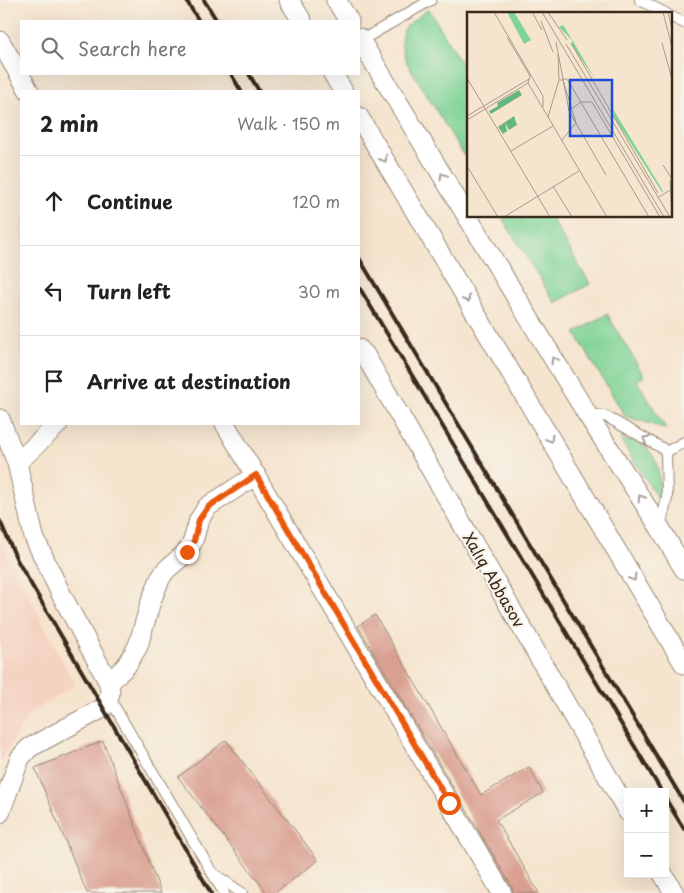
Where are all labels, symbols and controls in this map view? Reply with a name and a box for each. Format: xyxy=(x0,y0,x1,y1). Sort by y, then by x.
inset map xyxy=(467,12,672,218)
search box xyxy=(20,20,360,75)
icon: search xyxy=(38,34,66,62)
text: Search here xyxy=(78,34,187,62)
text: 2 min xyxy=(40,107,99,139)
text: Walk · 150 m xyxy=(237,111,340,135)
one-way arrow xyxy=(377,154,387,163)
one-way arrow xyxy=(439,173,449,182)
icon: ahead xyxy=(40,187,68,215)
text: Continue xyxy=(87,187,173,215)
text: 120 m xyxy=(293,189,340,213)
icon: left xyxy=(40,277,68,305)
text: Turn left xyxy=(87,277,171,305)
text: 30 m xyxy=(298,279,340,303)
one-way arrow xyxy=(460,294,470,303)
one-way arrow xyxy=(551,356,561,365)
icon: arrive xyxy=(40,367,68,395)
text: Arrive at destination xyxy=(87,367,291,395)
one-way arrow xyxy=(543,433,553,442)
one-way arrow xyxy=(642,435,651,445)
one-way arrow xyxy=(637,494,647,503)
street label: Xalıq Abbasov xyxy=(458,527,532,632)
route end xyxy=(176,541,199,564)
one-way arrow xyxy=(626,573,636,582)
map controls xyxy=(624,788,669,878)
button: + xyxy=(624,788,669,833)
route start xyxy=(438,792,461,815)
button: − xyxy=(624,833,669,878)

